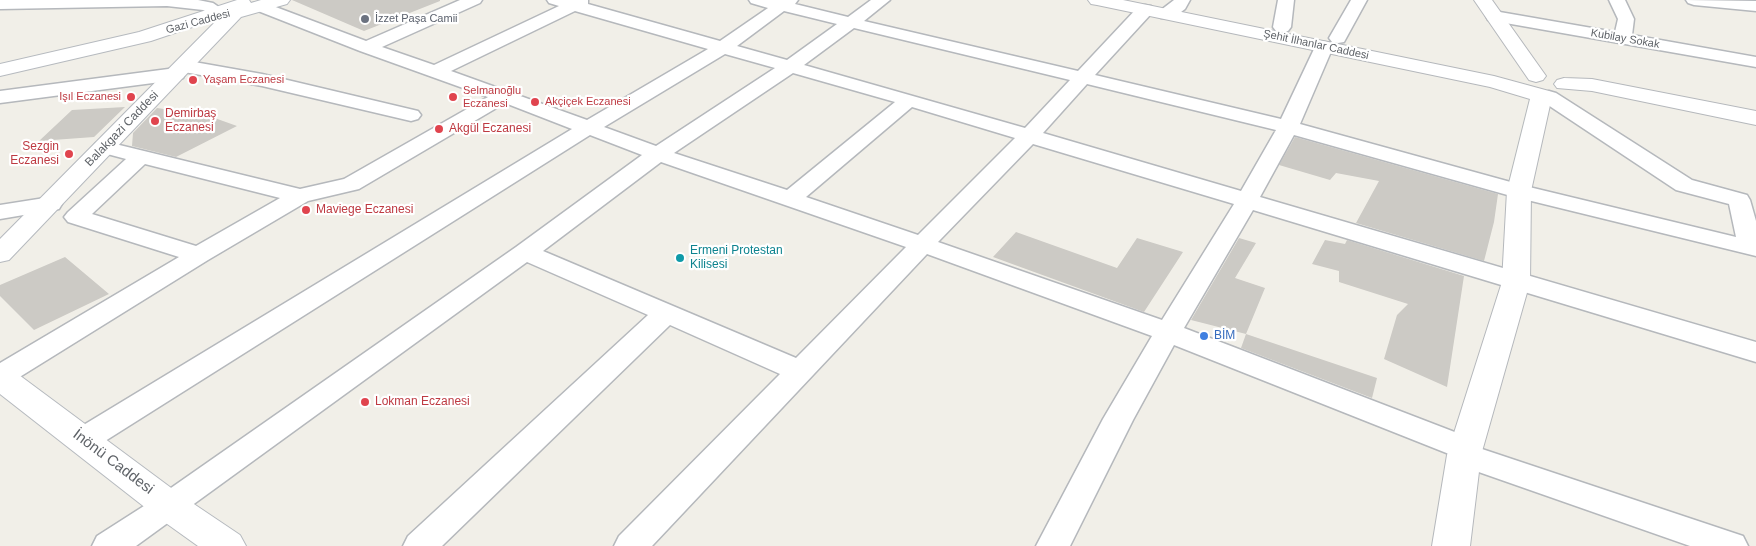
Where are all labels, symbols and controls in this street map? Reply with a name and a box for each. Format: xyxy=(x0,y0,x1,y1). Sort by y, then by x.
street label: Gazi Caddesi xyxy=(164,7,232,37)
place label: İzzet Paşa Camii xyxy=(375,12,458,26)
marker: İzzet Paşa Camii xyxy=(359,13,371,25)
street label: Kubilay Sokak xyxy=(1590,26,1660,52)
street label: Şehit İlhanlar Caddesi xyxy=(1262,27,1370,63)
place label: Yaşam Eczanesi xyxy=(203,73,284,87)
marker: Yaşam Eczanesi xyxy=(187,74,199,86)
place label: Selmanoğlu Eczanesi xyxy=(463,84,521,110)
street label: Balakgazi Caddesi xyxy=(82,88,162,170)
place label: Işıl Eczanesi xyxy=(59,90,121,104)
marker: Işıl Eczanesi xyxy=(125,91,137,103)
marker: Selmanoğlu Eczanesi xyxy=(447,91,459,103)
place label: Akçiçek Eczanesi xyxy=(545,95,631,109)
marker: Akçiçek Eczanesi xyxy=(529,96,541,108)
place label: Demirbaş Eczanesi xyxy=(165,107,216,135)
marker: Demirbaş Eczanesi xyxy=(149,115,161,127)
place label: Akgül Eczanesi xyxy=(449,122,531,136)
marker: Akgül Eczanesi xyxy=(433,123,445,135)
place label: Sezgin Eczanesi xyxy=(10,140,59,168)
marker: Sezgin Eczanesi xyxy=(63,148,75,160)
place label: Maviege Eczanesi xyxy=(316,203,413,217)
marker: Maviege Eczanesi xyxy=(300,204,312,216)
place label: Ermeni Protestan Kilisesi xyxy=(690,244,783,272)
marker: Ermeni Protestan Kilisesi xyxy=(674,252,686,264)
place label: BİM xyxy=(1214,329,1235,343)
marker: BİM xyxy=(1198,330,1210,342)
place label: Lokman Eczanesi xyxy=(375,395,470,409)
marker: Lokman Eczanesi xyxy=(359,396,371,408)
street label: İnönü Caddesi xyxy=(69,426,157,498)

